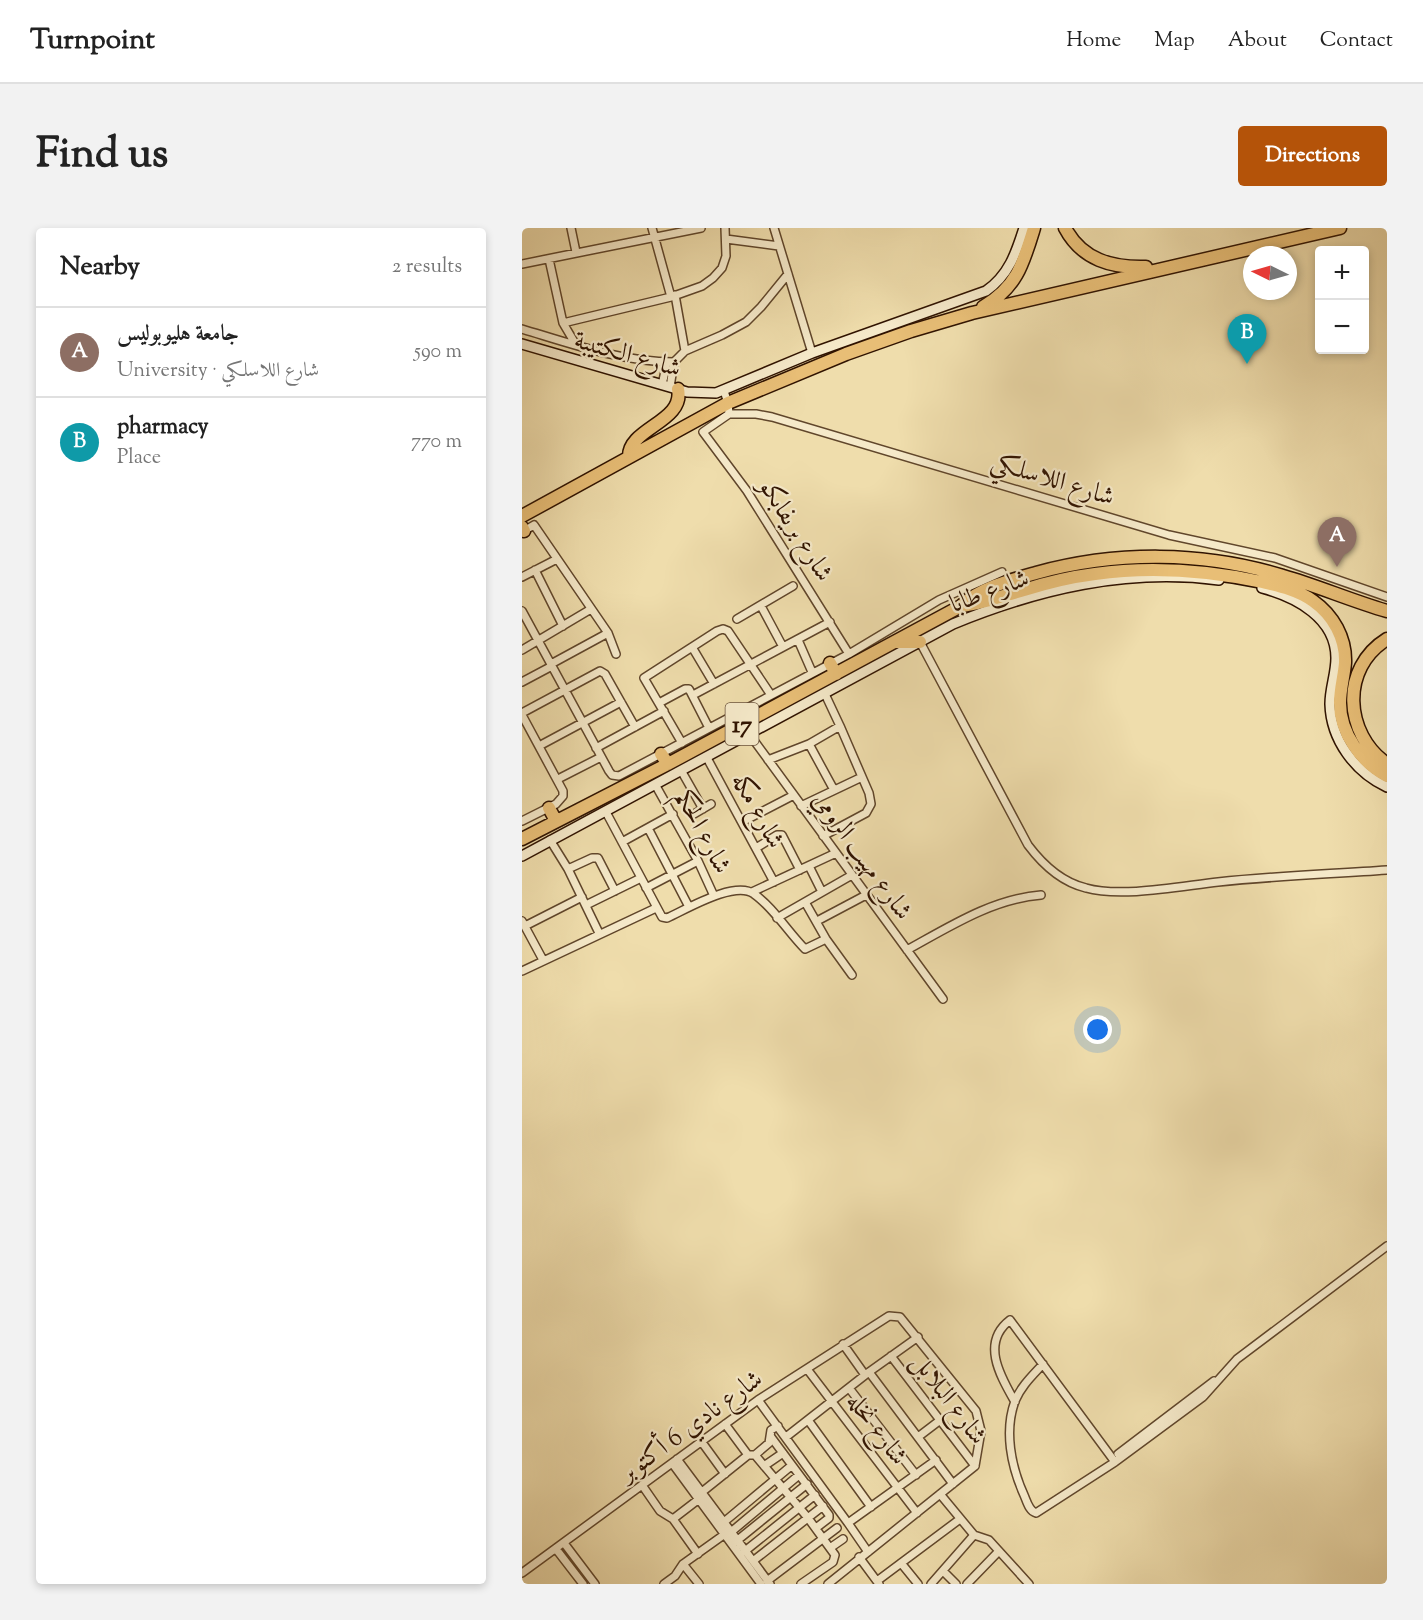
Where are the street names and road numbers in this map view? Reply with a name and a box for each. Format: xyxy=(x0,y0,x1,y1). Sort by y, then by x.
street label: شارع الكتيبة xyxy=(569,322,685,389)
street label: شارع اللاسلكي xyxy=(985,444,1119,520)
street label: شارع بريفابكو xyxy=(746,469,841,590)
street label: شارع طابا xyxy=(945,561,1035,625)
road number: 17 xyxy=(726,703,758,745)
street label: شارع مكه xyxy=(720,767,793,856)
street label: شارع الحكم xyxy=(661,783,739,883)
street label: شارع مهيب الرومي xyxy=(801,785,920,929)
street label: شارع البلابل xyxy=(900,1346,995,1454)
street label: شارع نادي 6 أكتوبر xyxy=(609,1361,772,1495)
street label: شارع نخله xyxy=(836,1385,916,1474)

